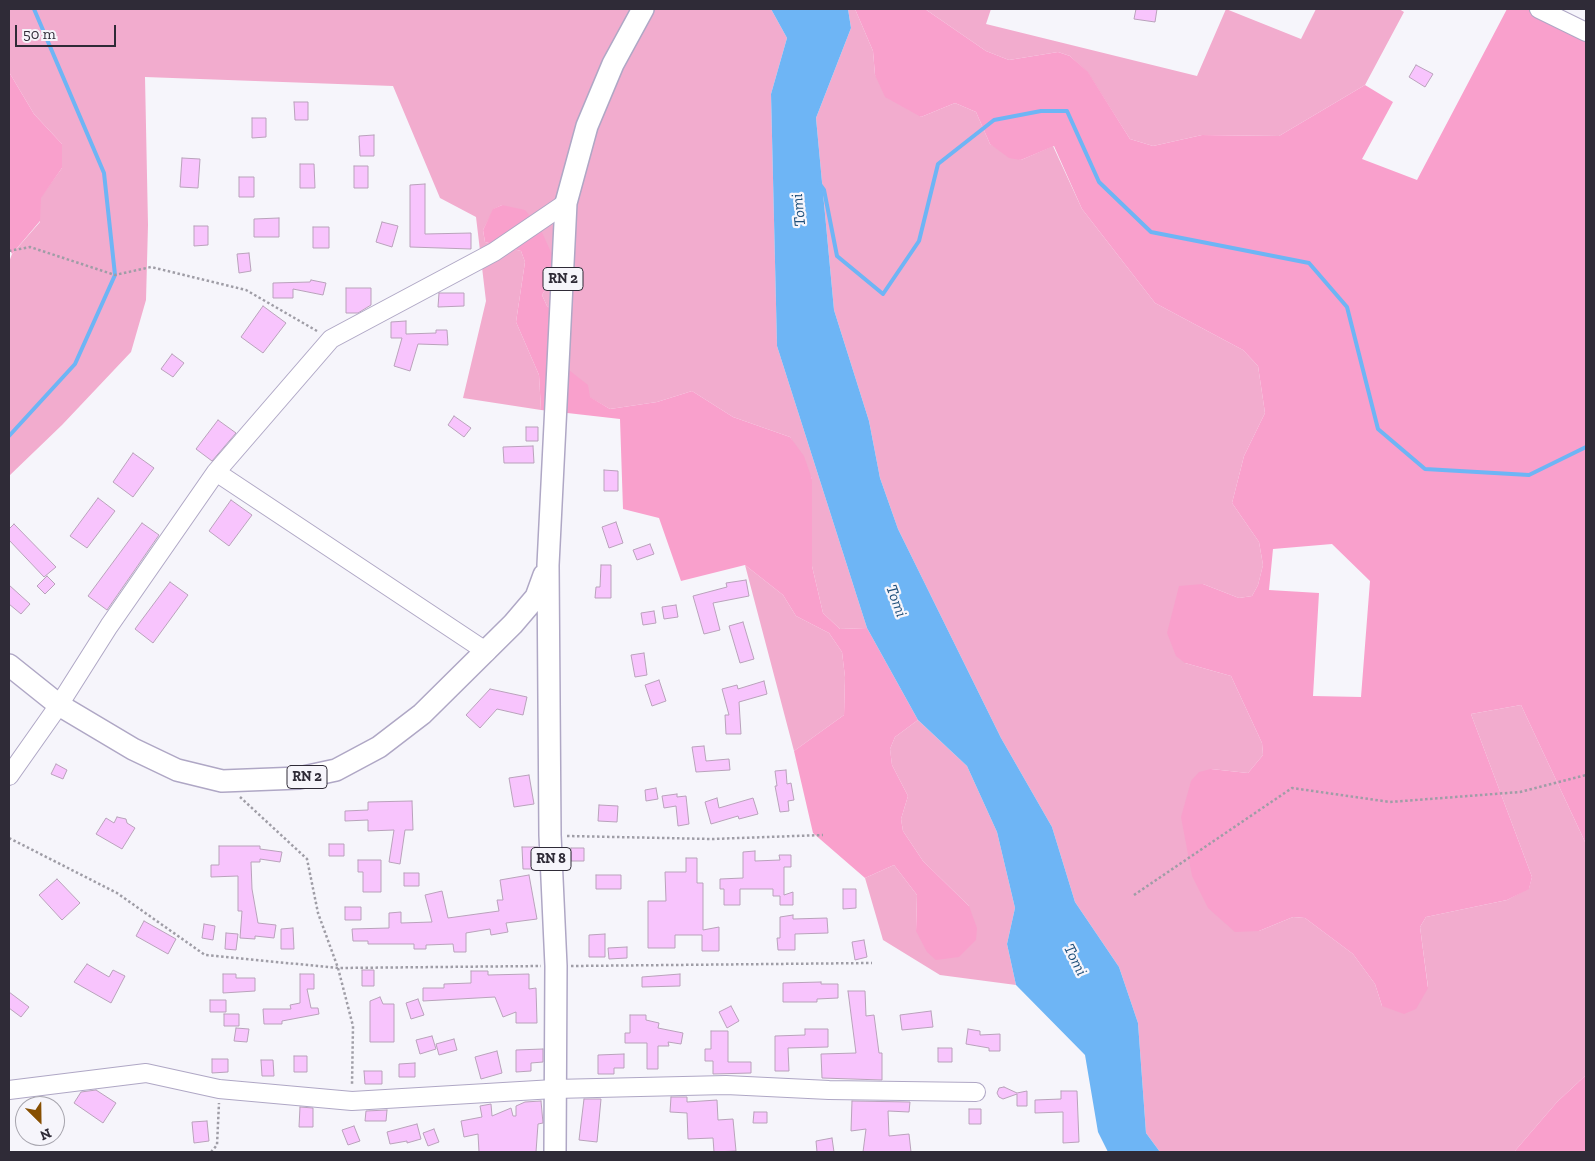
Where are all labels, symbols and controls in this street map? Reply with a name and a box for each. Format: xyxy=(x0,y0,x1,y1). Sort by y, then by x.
scale bar xyxy=(18,15,119,47)
text: 50 m xyxy=(23,25,56,43)
water label: Tomi xyxy=(788,193,810,227)
road number: RN 2 xyxy=(543,268,583,290)
water label: Tomi xyxy=(881,582,911,620)
road number: RN 2 xyxy=(287,766,327,789)
road number: RN 8 xyxy=(531,848,571,871)
water label: Tomi xyxy=(1059,941,1091,979)
north arrow xyxy=(15,1096,65,1146)
text: N xyxy=(37,1124,54,1144)

